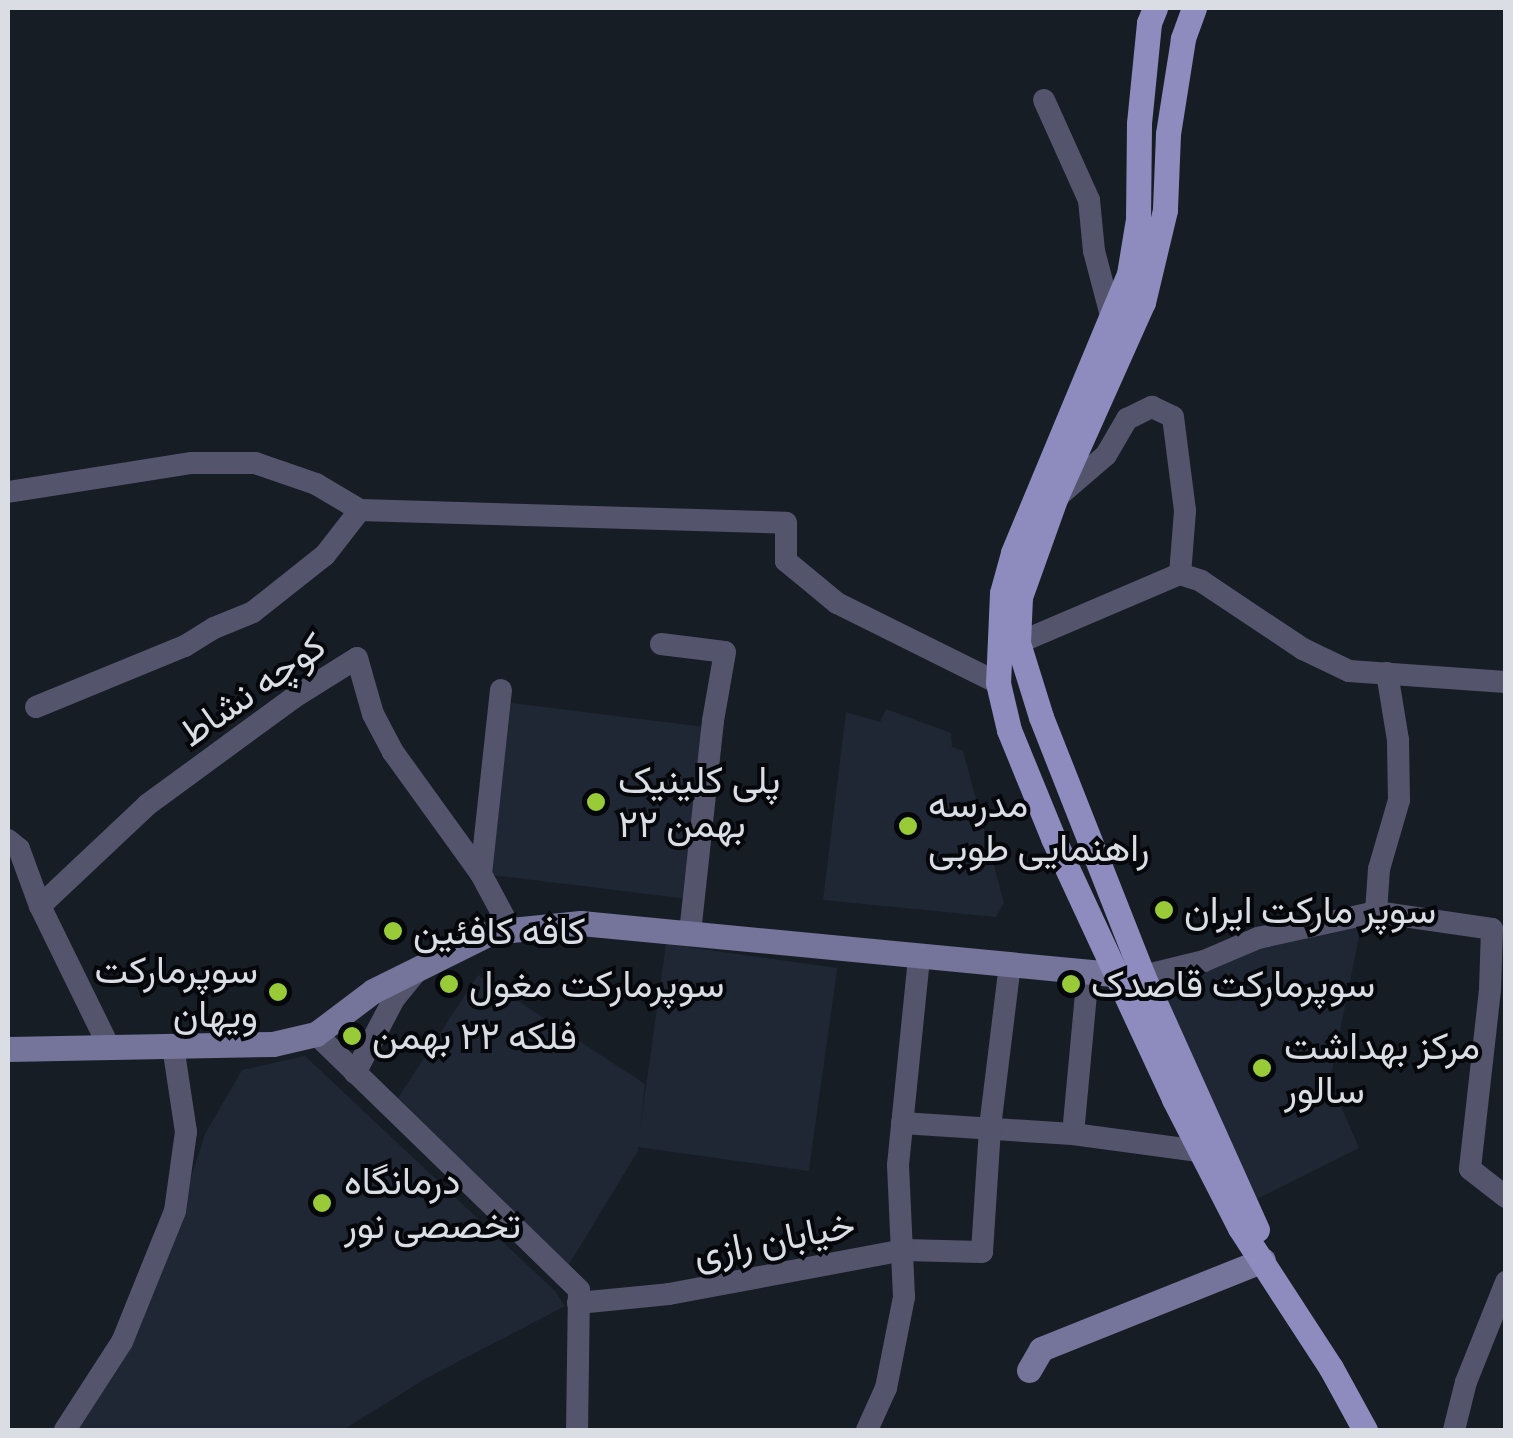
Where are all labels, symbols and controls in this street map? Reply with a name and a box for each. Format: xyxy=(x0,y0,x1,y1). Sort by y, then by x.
street label: کوچه نشاط xyxy=(170,622,334,756)
place label: پلی کلینیک ۲۲ بهمن xyxy=(618,757,780,846)
place label: مدرسه راهنمایی طوبی xyxy=(928,781,1149,871)
marker: پلی کلینیک ۲۲ بهمن xyxy=(583,789,609,815)
marker: مدرسه راهنمایی طوبی xyxy=(897,815,919,837)
place label: سوپر مارکت ایران xyxy=(1184,887,1436,933)
marker: سوپر مارکت ایران xyxy=(1153,899,1175,921)
place label: کافه کافئین xyxy=(413,908,586,954)
marker: کافه کافئین xyxy=(382,920,404,942)
place label: سوپرمارکت ویهان xyxy=(94,947,258,1036)
place label: سوپرمارکت مغول xyxy=(469,961,724,1007)
place label: سوپرمارکت قاصدک xyxy=(1091,961,1375,1007)
marker: سوپرمارکت مغول xyxy=(438,973,460,995)
marker: سوپرمارکت قاصدک xyxy=(1060,973,1082,995)
marker: سوپرمارکت ویهان xyxy=(267,981,289,1003)
place label: فلکه ۲۲ بهمن xyxy=(372,1013,577,1059)
place label: مرکز بهداشت سالور xyxy=(1284,1023,1480,1112)
marker: فلکه ۲۲ بهمن xyxy=(341,1025,363,1047)
marker: مرکز بهداشت سالور xyxy=(1249,1055,1275,1081)
place label: درمانگاه تخصصی نور xyxy=(344,1158,521,1248)
marker: درمانگاه تخصصی نور xyxy=(309,1190,335,1216)
street label: خیابان رازی xyxy=(689,1201,859,1277)

